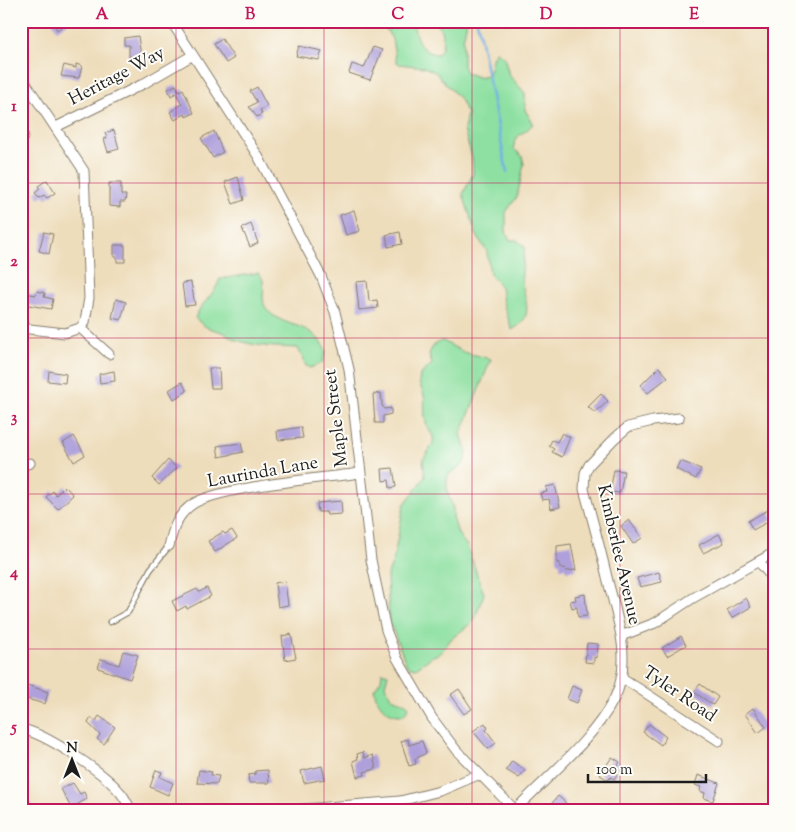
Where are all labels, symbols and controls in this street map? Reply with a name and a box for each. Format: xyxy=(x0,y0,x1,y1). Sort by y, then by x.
text: A xyxy=(96,4,109,27)
text: B xyxy=(245,4,255,27)
text: C xyxy=(392,4,405,27)
text: D xyxy=(540,4,553,27)
text: E xyxy=(689,4,699,27)
street label: Heritage Way xyxy=(64,41,170,113)
text: 1 xyxy=(11,96,17,119)
text: 2 xyxy=(10,251,18,274)
street label: Maple Street xyxy=(318,368,356,468)
text: 3 xyxy=(11,407,18,430)
street label: Laurinda Lane xyxy=(206,450,320,496)
street label: Kimberlee Avenue xyxy=(589,482,647,628)
text: 4 xyxy=(9,562,18,585)
street label: Tyler Road xyxy=(637,661,721,729)
text: 5 xyxy=(9,717,17,740)
north arrow xyxy=(48,734,98,784)
text: N xyxy=(66,739,78,759)
scale bar xyxy=(588,752,706,784)
text: 100 m xyxy=(596,760,633,781)

